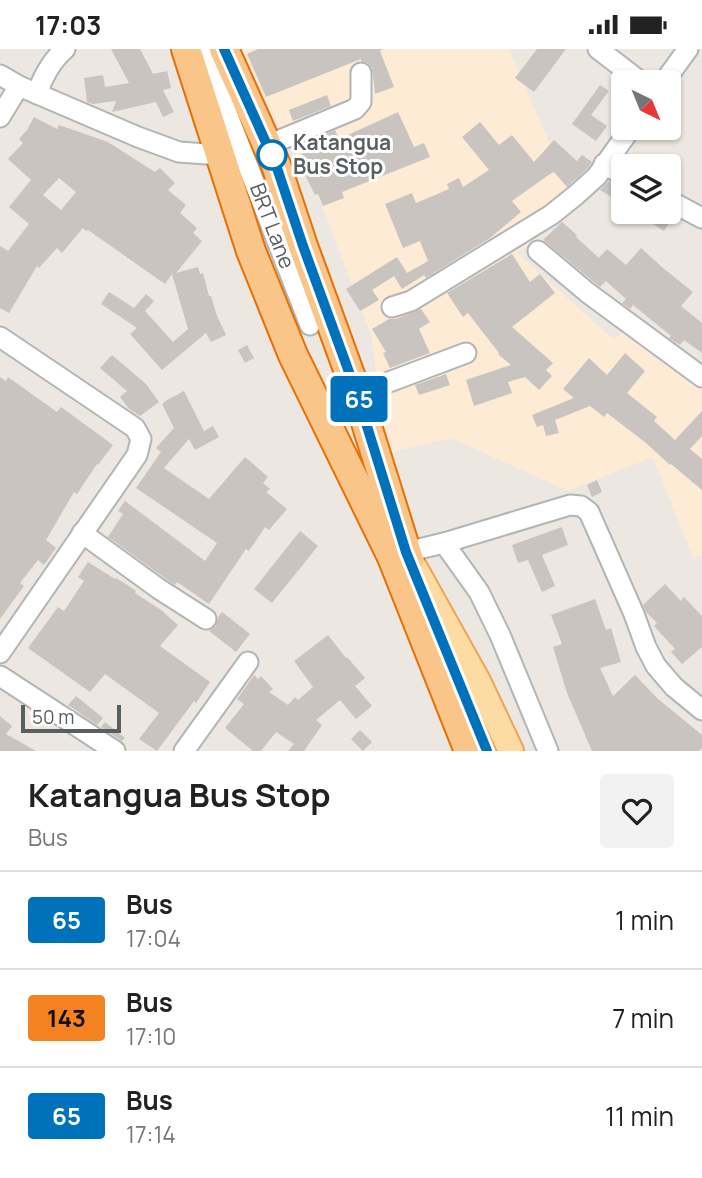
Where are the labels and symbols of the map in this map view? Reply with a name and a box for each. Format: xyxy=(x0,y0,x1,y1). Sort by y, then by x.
north arrow xyxy=(611,70,681,140)
place label: Katangua Bus Stop xyxy=(293,128,391,180)
marker: Katangua Bus Stop xyxy=(257,140,287,170)
street label: BRT Lane xyxy=(244,179,302,272)
line badge: 65 xyxy=(328,376,390,422)
scale bar xyxy=(21,702,121,734)

